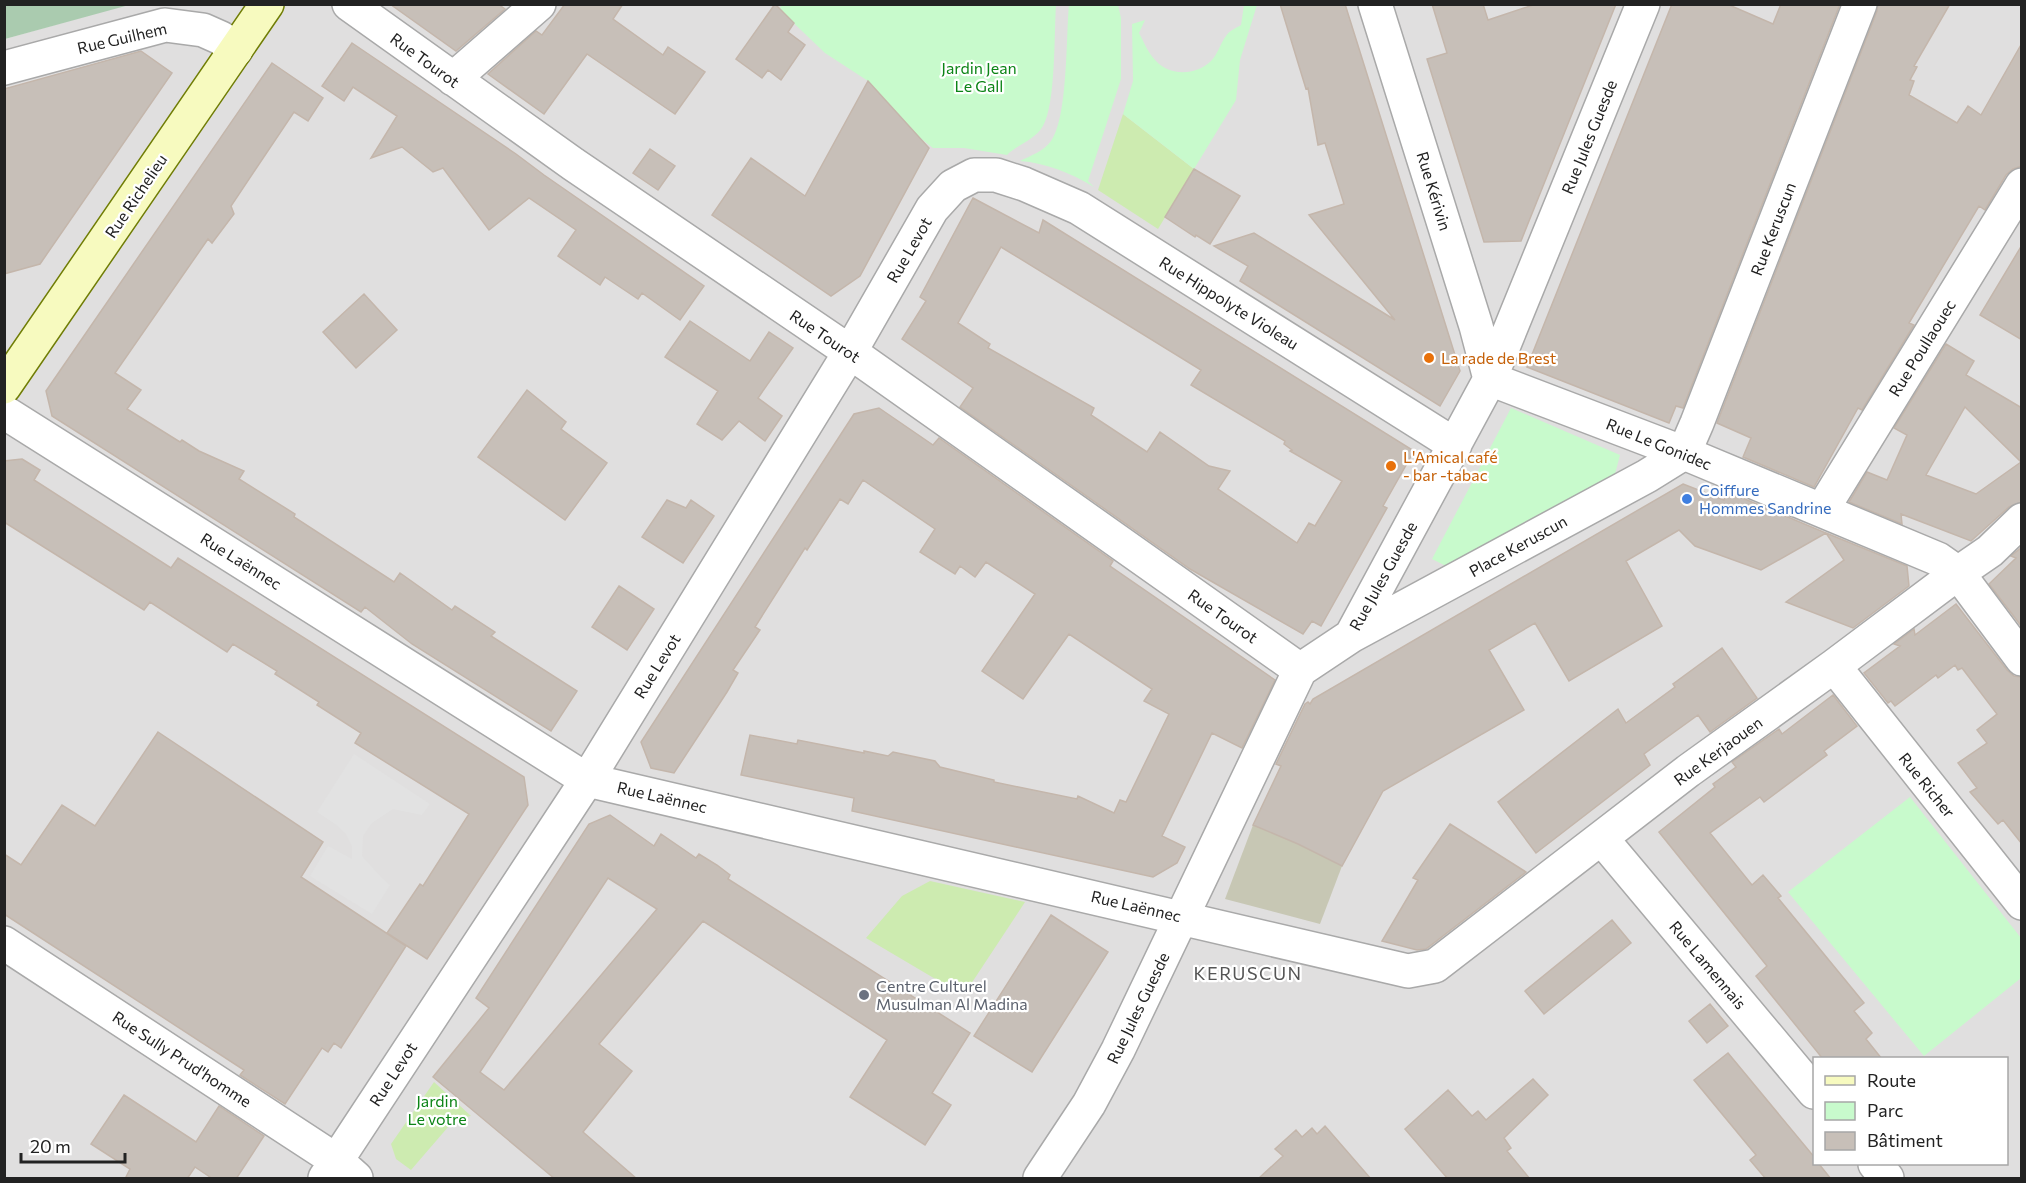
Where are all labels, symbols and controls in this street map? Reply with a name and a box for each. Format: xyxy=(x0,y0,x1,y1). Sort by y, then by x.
street label: Rue Guilhem xyxy=(75,18,169,57)
street label: Rue Tourot xyxy=(387,28,464,91)
park label: Jardin Jean Le Gall xyxy=(941,58,1017,95)
street label: Rue Jules Guesde xyxy=(1557,77,1620,197)
street label: Rue Kérivin xyxy=(1413,149,1456,233)
street label: Rue Richelieu xyxy=(101,150,171,241)
street label: Rue Keruscun xyxy=(1746,180,1799,278)
street label: Rue Levot xyxy=(882,213,935,286)
street label: Rue Hippolyte Violeau xyxy=(1156,252,1302,353)
street label: Rue Poullaouec xyxy=(1884,296,1959,400)
street label: Rue Tourot xyxy=(787,305,864,366)
place label: La rade de Brest xyxy=(1441,348,1557,367)
marker: La rade de Brest xyxy=(1422,351,1436,365)
street label: Rue Le Gonidec xyxy=(1604,414,1715,473)
place label: L'Amical café - bar -tabac xyxy=(1403,447,1498,484)
marker: L'Amical café - bar -tabac xyxy=(1384,459,1398,473)
place label: Coiffure Hommes Sandrine xyxy=(1699,480,1832,517)
marker: Coiffure Hommes Sandrine xyxy=(1680,492,1694,506)
street label: Place Keruscun xyxy=(1465,511,1570,580)
street label: Rue Jules Guesde xyxy=(1345,518,1420,634)
street label: Rue Laënnec xyxy=(197,528,285,593)
street label: Rue Tourot xyxy=(1185,585,1262,647)
street label: Rue Levot xyxy=(629,630,684,701)
street label: Rue Kerjaouen xyxy=(1670,712,1766,789)
street label: Rue Richer xyxy=(1896,748,1960,821)
street label: Rue Laënnec xyxy=(615,777,709,816)
street label: Rue Laënnec xyxy=(1089,886,1183,925)
street label: Rue Lamennais xyxy=(1666,917,1751,1013)
street label: Rue Jules Guesde xyxy=(1102,949,1173,1067)
district label: KERUSCUN xyxy=(1193,962,1303,984)
place label: Centre Culturel Musulman Al Madina xyxy=(876,976,1028,1013)
marker: Centre Culturel Musulman Al Madina xyxy=(857,988,871,1002)
street label: Rue Sully Prud'homme xyxy=(109,1007,255,1111)
street label: Rue Levot xyxy=(365,1038,420,1109)
legend xyxy=(1813,1057,2008,1165)
text: Route xyxy=(1867,1069,1916,1091)
park label: Jardin Le votre xyxy=(407,1091,467,1128)
text: Parc xyxy=(1867,1099,1904,1121)
scale bar xyxy=(21,1126,124,1164)
text: Bâtiment xyxy=(1867,1129,1943,1151)
text: 20 m xyxy=(30,1135,71,1157)

